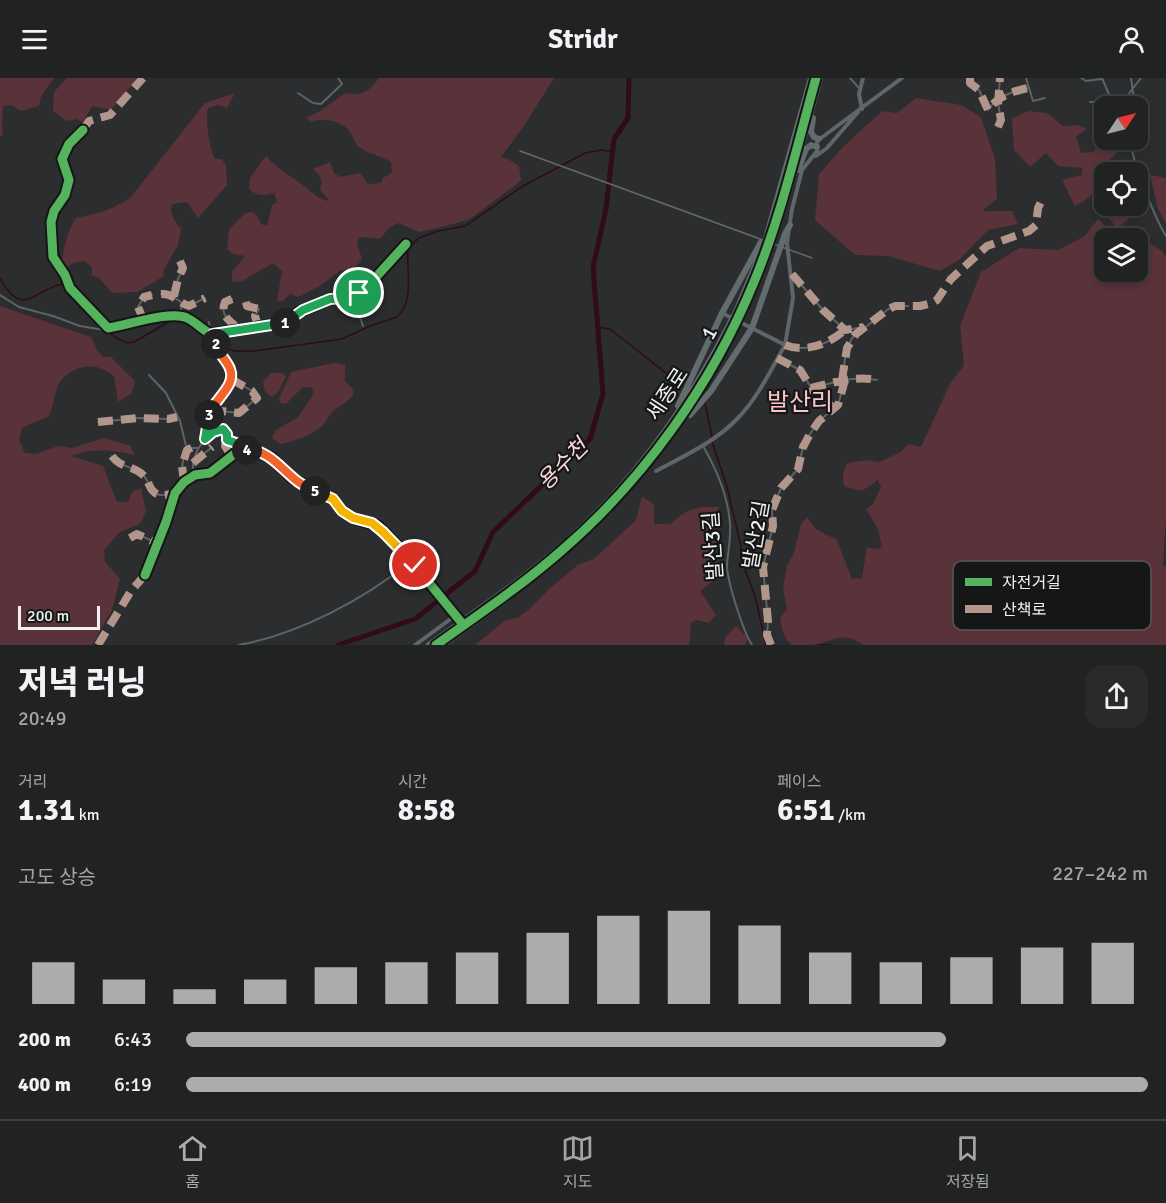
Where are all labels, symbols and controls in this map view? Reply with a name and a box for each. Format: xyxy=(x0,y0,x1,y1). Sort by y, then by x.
icon: menu xyxy=(18,23,51,56)
text: Stridr xyxy=(548,23,618,56)
icon: person xyxy=(1115,23,1148,56)
north arrow xyxy=(1094,96,1148,150)
map controls xyxy=(1094,96,1148,282)
button: locate xyxy=(1094,162,1148,216)
button: layers xyxy=(1094,228,1148,282)
pin xyxy=(333,267,384,318)
icon: arrive xyxy=(342,276,375,309)
pin: 1 xyxy=(270,308,300,338)
text: 1 xyxy=(281,313,289,333)
street label: 1 xyxy=(695,322,723,344)
pin: 2 xyxy=(201,329,231,359)
text: 2 xyxy=(212,334,220,354)
street label: 세종로 xyxy=(640,363,694,425)
district label: 발산리 xyxy=(767,387,833,417)
pin: 3 xyxy=(194,400,224,430)
text: 3 xyxy=(205,405,213,425)
water label: 용수천 xyxy=(531,431,595,495)
pin: 4 xyxy=(232,435,262,465)
text: 4 xyxy=(243,440,251,460)
pin: 5 xyxy=(300,476,330,506)
text: 5 xyxy=(311,481,319,501)
street label: 발산2길 xyxy=(737,499,775,571)
street label: 발산3길 xyxy=(698,511,728,581)
pin xyxy=(389,539,440,590)
icon: check xyxy=(398,548,431,581)
legend xyxy=(953,561,1151,630)
text: 자전거길 xyxy=(1002,573,1061,593)
text: 산책로 xyxy=(1002,600,1046,620)
scale bar xyxy=(18,603,100,630)
text: 200 m xyxy=(27,606,69,626)
text: 저녁 러닝 xyxy=(18,663,147,704)
button: share xyxy=(1085,665,1148,728)
text: 20:49 xyxy=(18,706,67,731)
text: 거리 xyxy=(18,772,47,792)
text: 시간 xyxy=(398,772,427,792)
text: 페이스 xyxy=(777,772,822,792)
text: 1.31 xyxy=(18,792,75,829)
text: 8:58 xyxy=(398,792,455,829)
text: 6:51 xyxy=(777,792,835,829)
text: km xyxy=(75,805,100,825)
text: /km xyxy=(835,805,866,825)
text: 227–242 m xyxy=(1052,861,1148,886)
text: 고도 상승 xyxy=(18,865,96,890)
text: 200 m xyxy=(18,1027,71,1052)
text: 6:43 xyxy=(114,1027,152,1052)
text: 400 m xyxy=(18,1072,71,1097)
text: 6:19 xyxy=(114,1072,152,1097)
tab: 홈 xyxy=(176,1132,209,1192)
tab: 지도 xyxy=(561,1132,594,1192)
tab: 저장됨 xyxy=(946,1132,990,1192)

